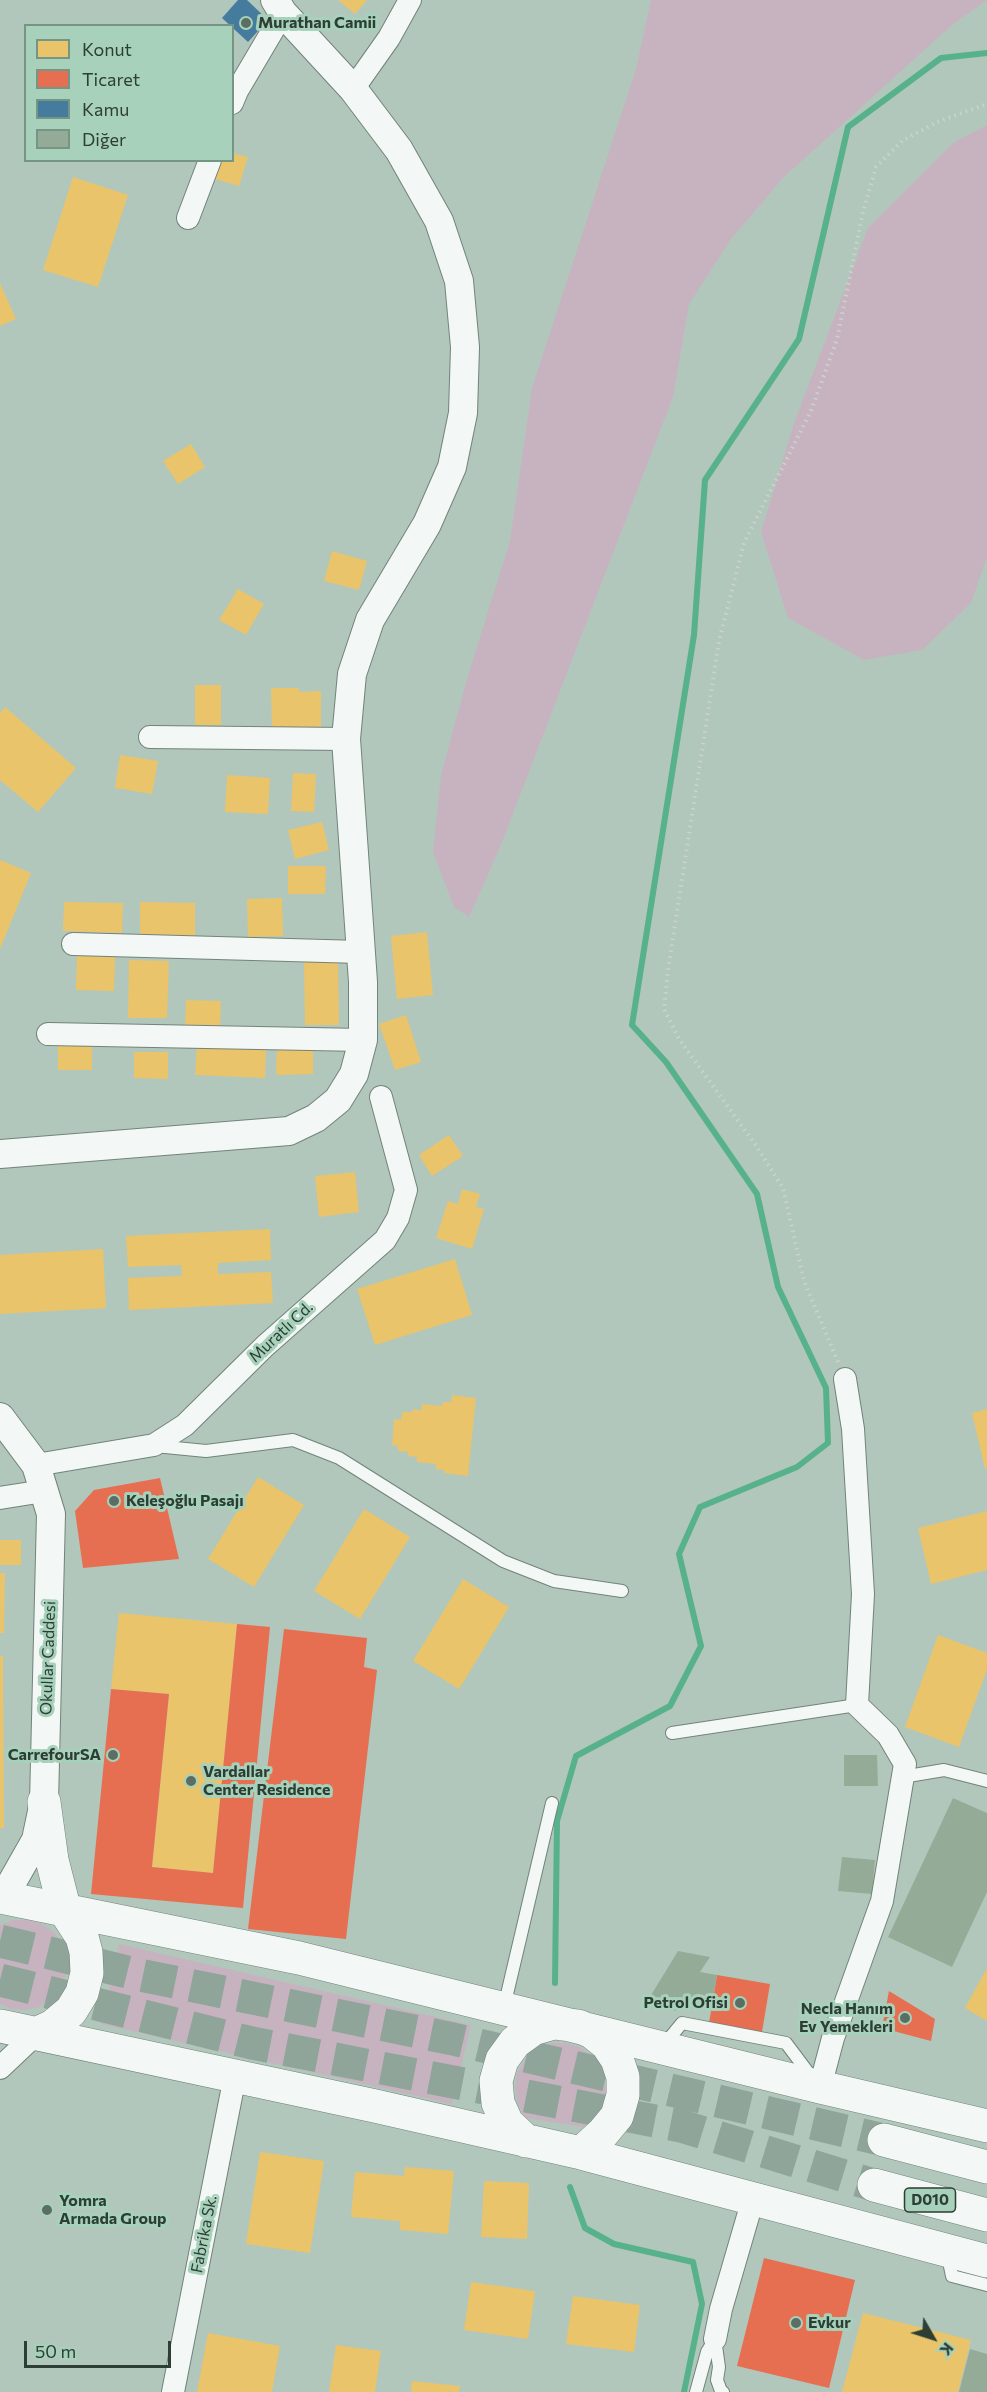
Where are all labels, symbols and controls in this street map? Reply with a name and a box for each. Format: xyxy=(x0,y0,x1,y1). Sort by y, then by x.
place label: Murathan Camii xyxy=(258,13,376,33)
marker: Murathan Camii xyxy=(239,16,253,30)
legend xyxy=(24,24,234,162)
text: Konut xyxy=(82,38,132,60)
text: Ticaret xyxy=(82,68,140,90)
text: Kamu xyxy=(82,98,129,120)
text: Diğer xyxy=(82,128,126,150)
street label: Muratlı Cd. xyxy=(245,1297,317,1367)
place label: Keleşoğlu Pasajı xyxy=(126,1491,244,1511)
marker: Keleşoğlu Pasajı xyxy=(107,1494,121,1508)
street label: Okullar Caddesi xyxy=(36,1601,60,1715)
place label: CarrefourSA xyxy=(8,1745,101,1765)
marker: CarrefourSA xyxy=(106,1748,120,1762)
place label: Vardallar Center Residence xyxy=(203,1762,330,1800)
marker: Vardallar Center Residence xyxy=(184,1774,198,1788)
place label: Petrol Ofisi xyxy=(643,1993,728,2013)
marker: Petrol Ofisi xyxy=(733,1996,747,2010)
place label: Necla Hanım Ev Yemekleri xyxy=(799,1999,893,2037)
marker: Necla Hanım Ev Yemekleri xyxy=(898,2011,912,2025)
road number: D010 xyxy=(904,2188,956,2212)
place label: Yomra Armada Group xyxy=(59,2191,167,2229)
street label: Fabrika Sk. xyxy=(187,2193,221,2275)
marker: Yomra Armada Group xyxy=(40,2203,54,2217)
north arrow xyxy=(903,2308,963,2368)
place label: Evkur xyxy=(808,2313,851,2333)
marker: Evkur xyxy=(789,2316,803,2330)
scale bar xyxy=(27,2329,174,2367)
text: K xyxy=(936,2339,958,2360)
text: 50 m xyxy=(35,2340,76,2362)

